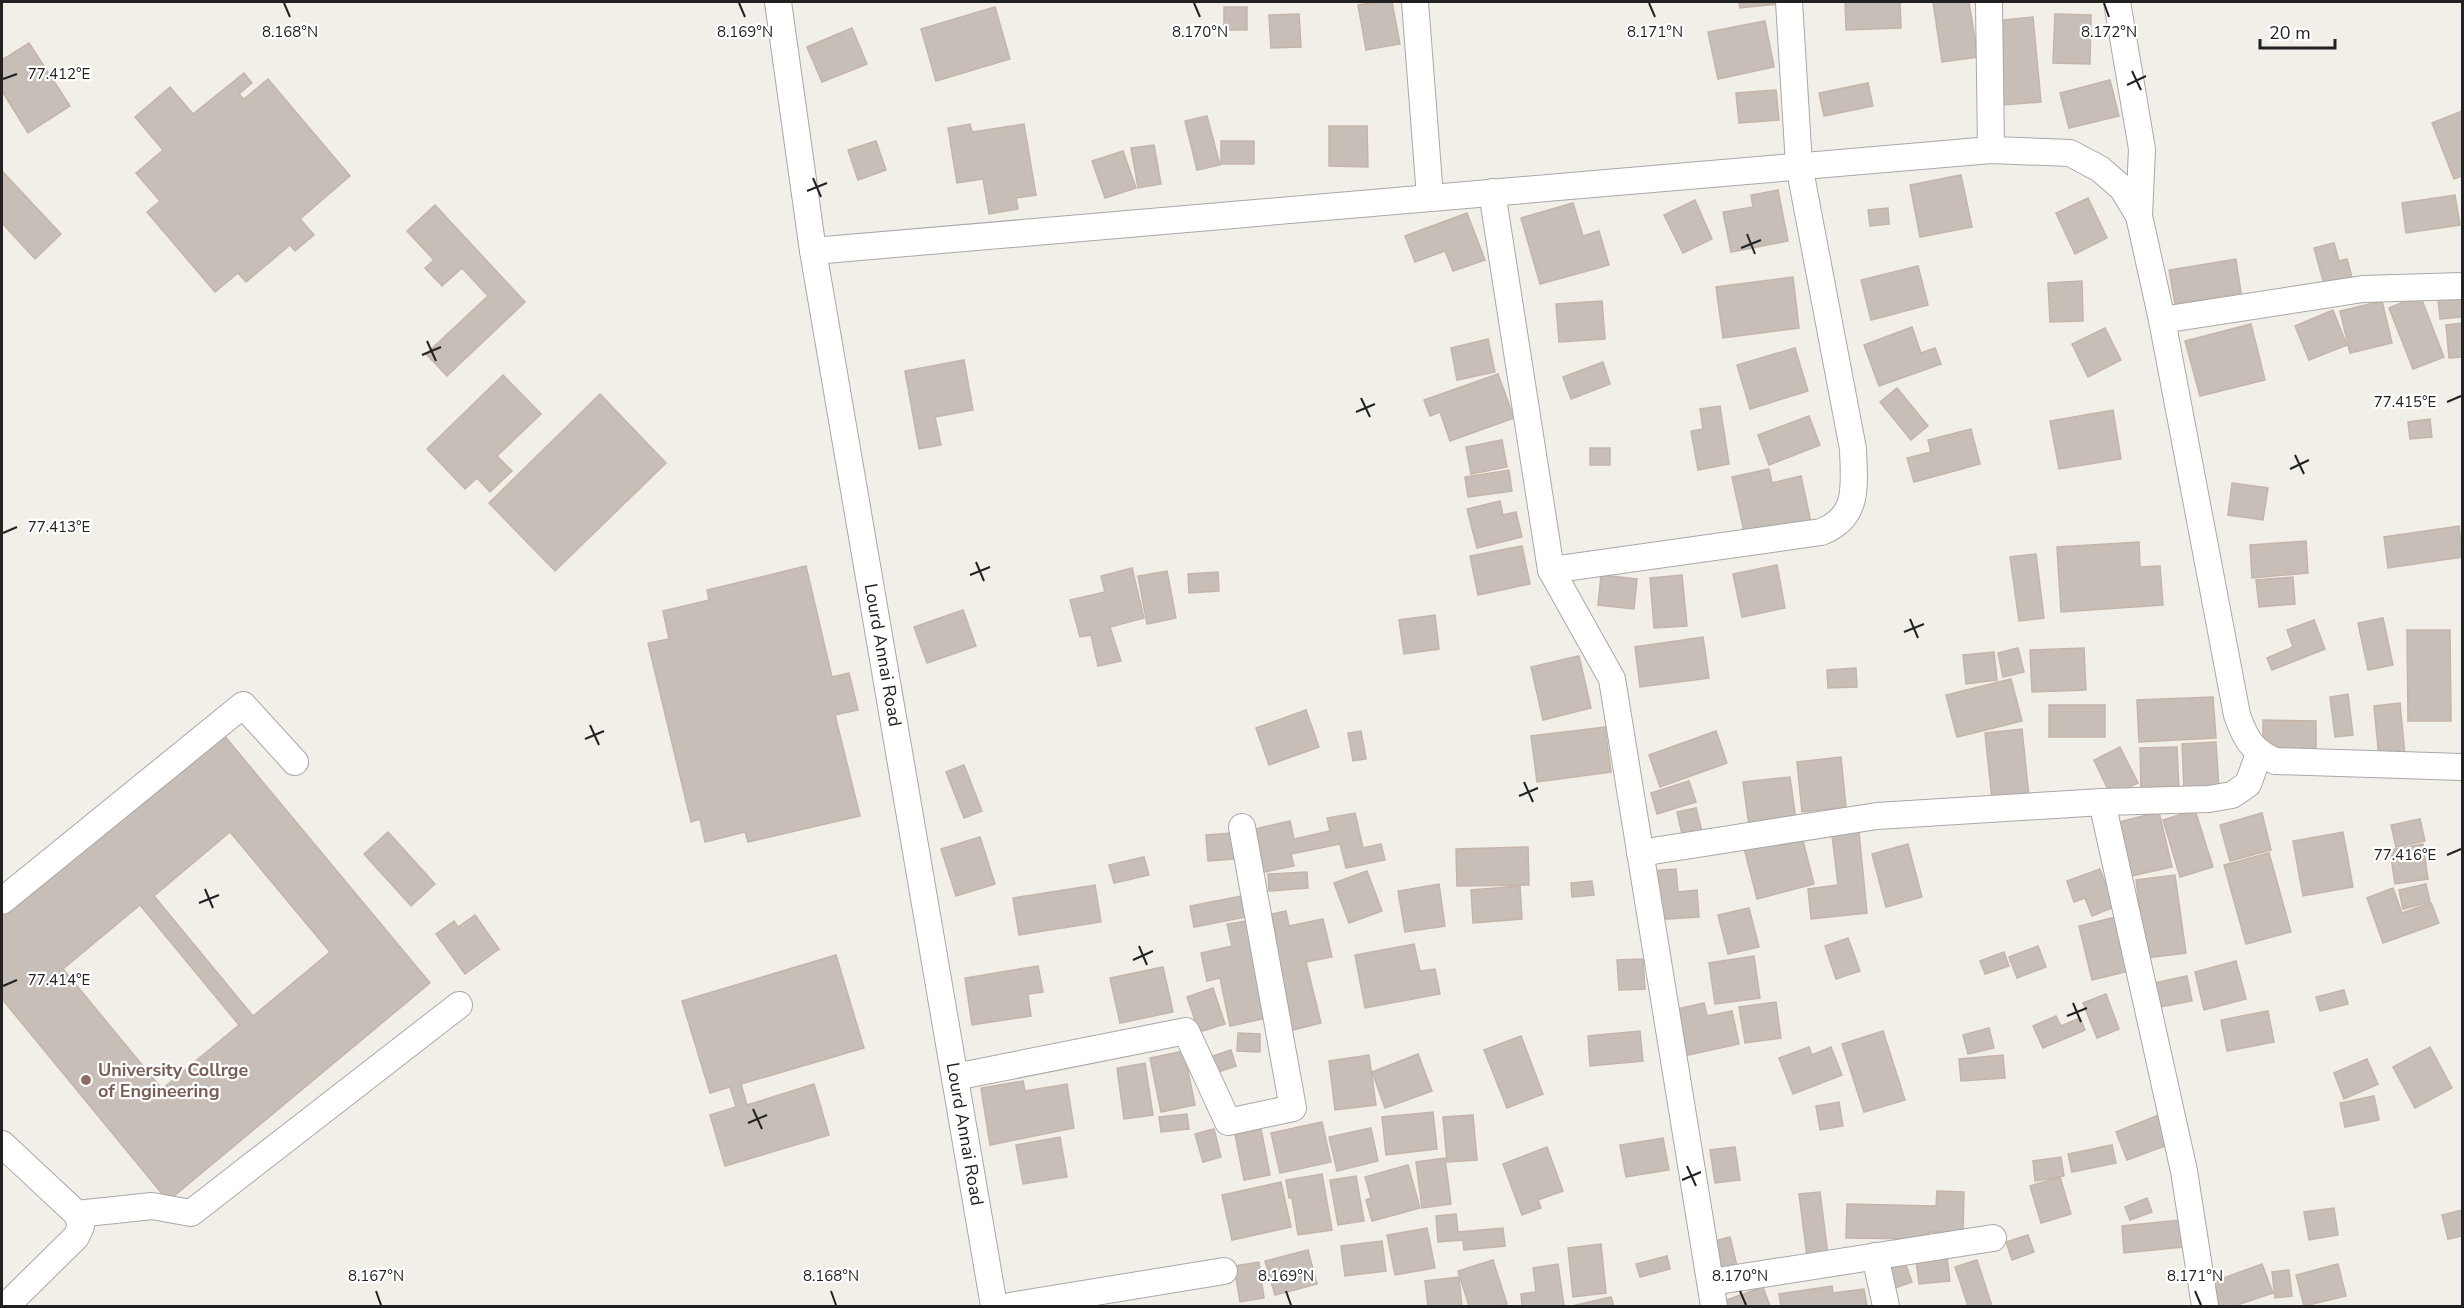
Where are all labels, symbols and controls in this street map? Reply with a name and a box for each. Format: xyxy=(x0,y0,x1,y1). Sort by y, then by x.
scale bar xyxy=(2260,12,2335,50)
text: 20 m xyxy=(2269,21,2311,45)
text: 8.168°N xyxy=(262,22,318,42)
text: 8.169°N xyxy=(717,22,773,42)
text: 8.170°N xyxy=(1172,22,1228,42)
text: 8.171°N xyxy=(1627,22,1683,42)
text: 8.172°N xyxy=(2081,22,2137,42)
text: 77.412°E xyxy=(28,64,90,84)
text: 77.415°E xyxy=(2374,392,2436,412)
text: 77.413°E xyxy=(28,517,90,537)
street label: Lourd Annai Road xyxy=(859,582,907,728)
text: 77.416°E xyxy=(2374,845,2436,865)
text: 77.414°E xyxy=(28,970,90,990)
place label: University Collrge of Engineering xyxy=(98,1058,248,1103)
street label: Lourd Annai Road xyxy=(941,1061,989,1207)
marker: University Collrge of Engineering xyxy=(79,1073,93,1087)
text: 8.167°N xyxy=(348,1266,404,1286)
text: 8.168°N xyxy=(803,1266,859,1286)
text: 8.169°N xyxy=(1258,1266,1314,1286)
text: 8.170°N xyxy=(1712,1266,1768,1286)
text: 8.171°N xyxy=(2167,1266,2223,1286)

